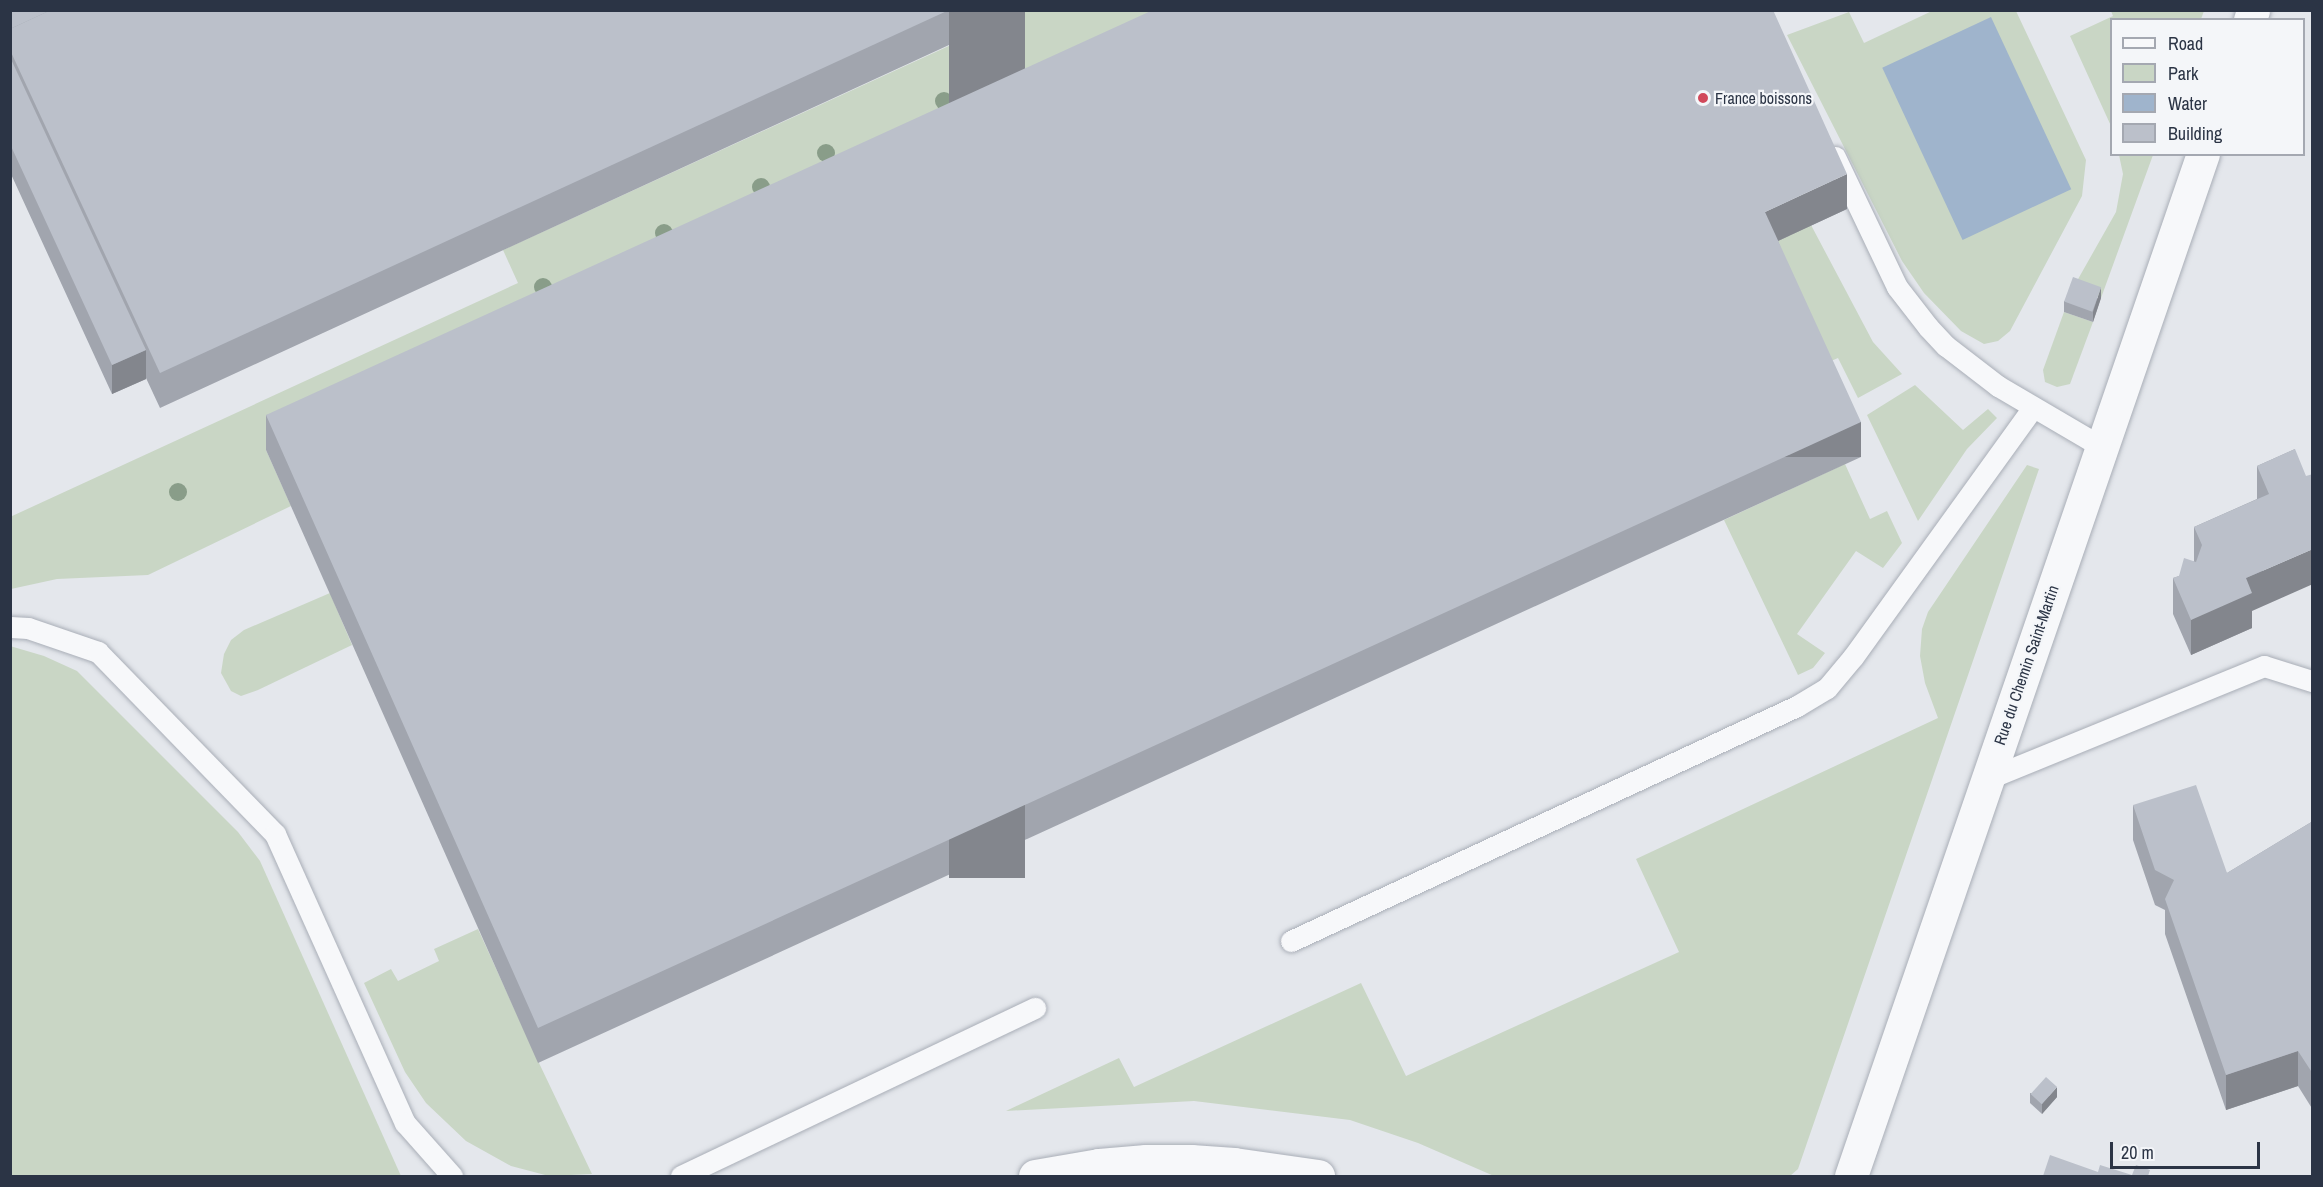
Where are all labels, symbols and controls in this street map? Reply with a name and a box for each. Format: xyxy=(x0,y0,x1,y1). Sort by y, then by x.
legend xyxy=(2110,18,2305,156)
text: Road xyxy=(2168,31,2203,56)
text: Park xyxy=(2168,61,2198,86)
place label: France boissons xyxy=(1715,88,1812,108)
marker: France boissons xyxy=(1696,91,1710,105)
text: Water xyxy=(2168,91,2207,116)
text: Building xyxy=(2168,121,2222,146)
street label: Rue du Chemin Saint-Martin xyxy=(1990,583,2062,747)
scale bar xyxy=(2113,1130,2263,1168)
text: 20 m xyxy=(2121,1140,2154,1165)

